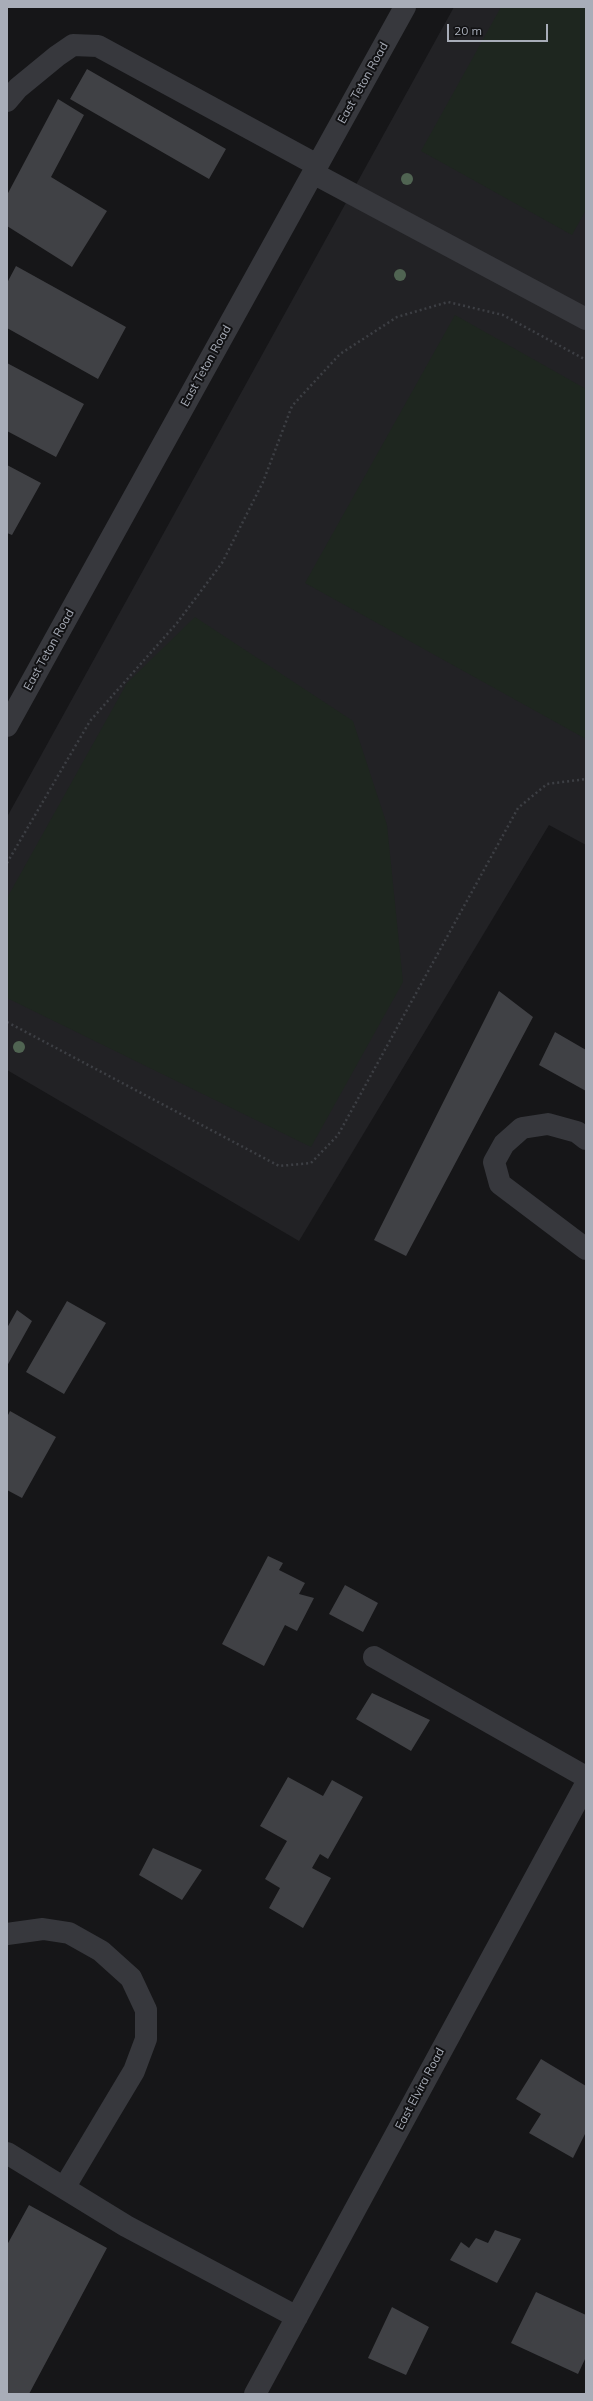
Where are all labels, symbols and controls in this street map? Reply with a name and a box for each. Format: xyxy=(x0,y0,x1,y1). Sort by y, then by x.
scale bar xyxy=(449,16,550,42)
text: 20 m xyxy=(454,23,482,38)
street label: East Teton Road xyxy=(335,40,391,126)
street label: East Teton Road xyxy=(178,323,234,409)
street label: East Teton Road xyxy=(21,607,77,693)
street label: East Elvira Road xyxy=(392,2046,448,2132)

